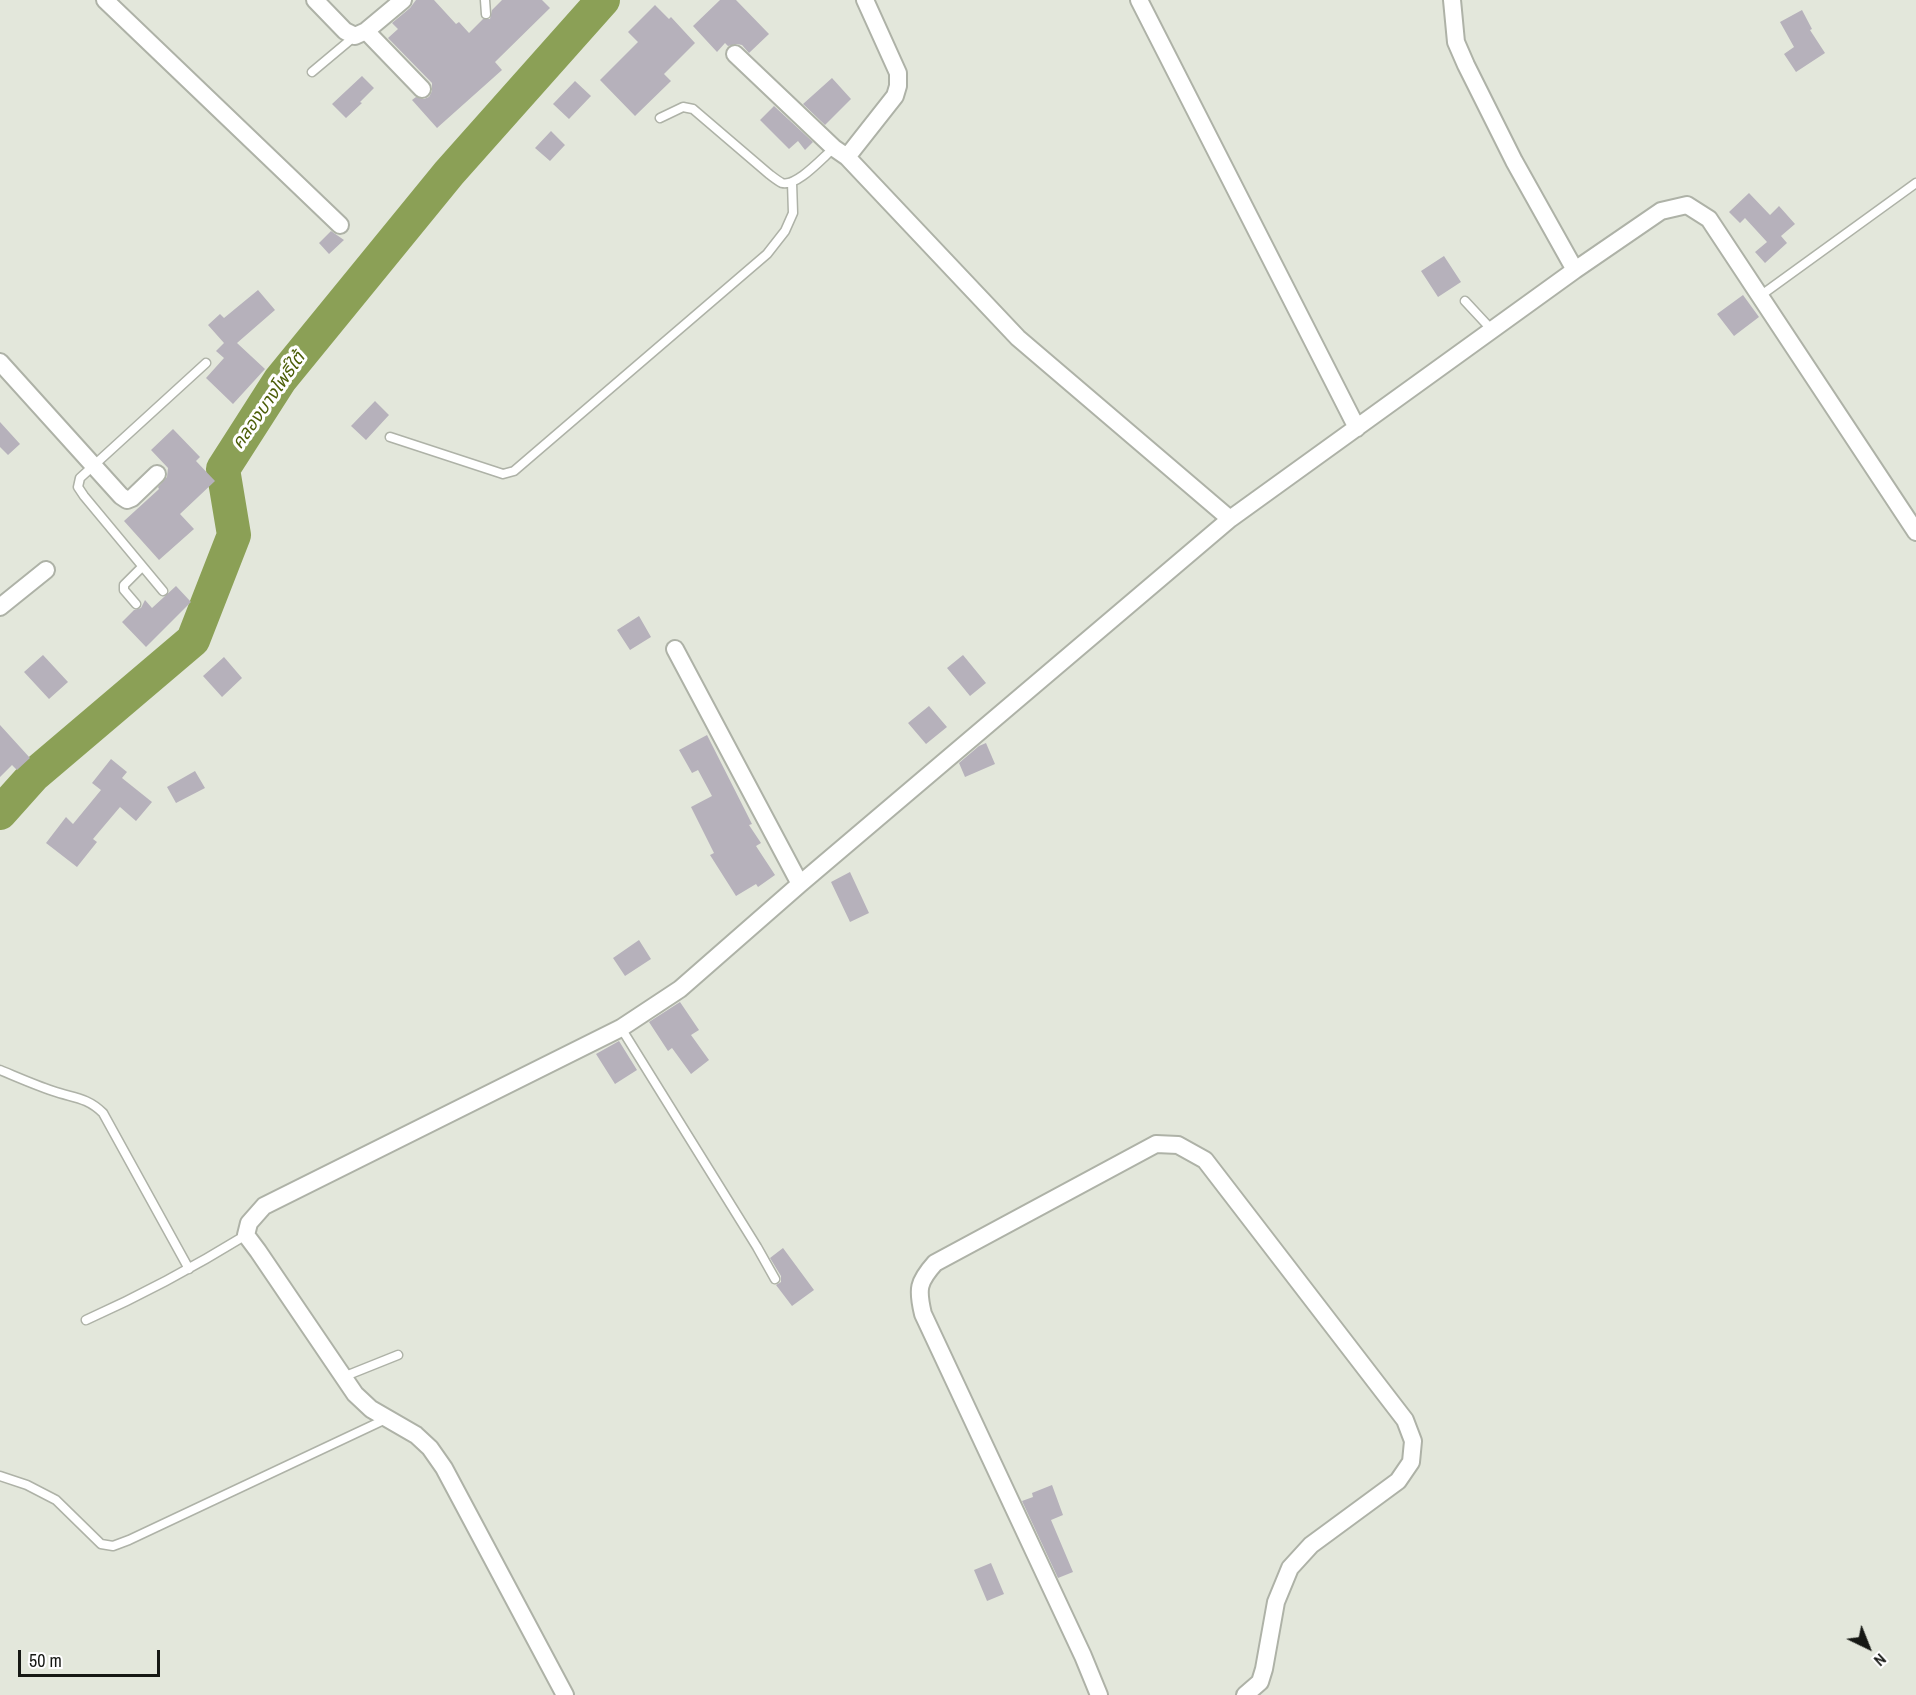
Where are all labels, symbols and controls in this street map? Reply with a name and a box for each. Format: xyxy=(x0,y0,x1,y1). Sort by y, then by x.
water label: คลองบางโพธิ์ใต้ xyxy=(228,348,310,454)
north arrow xyxy=(1838,1617,1898,1677)
scale bar xyxy=(21,1638,164,1676)
text: 50 m xyxy=(29,1648,62,1673)
text: N xyxy=(1869,1649,1891,1671)

